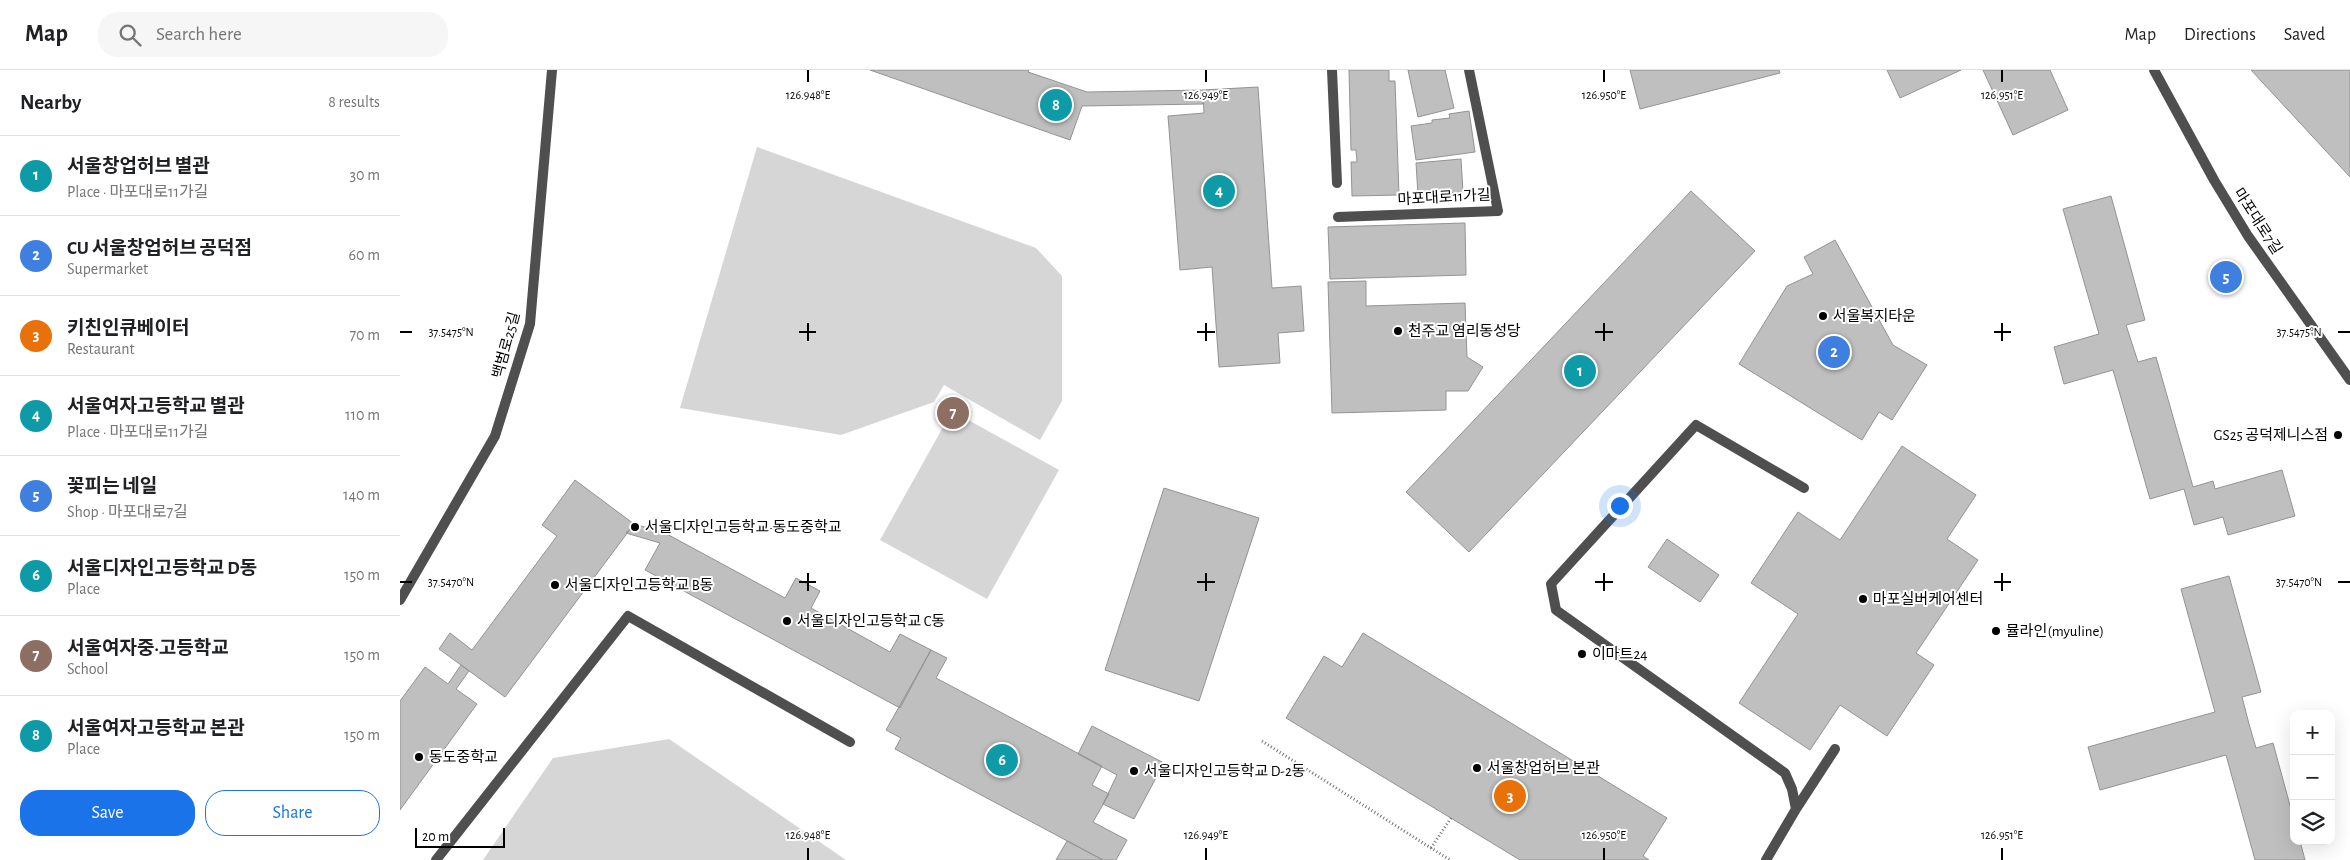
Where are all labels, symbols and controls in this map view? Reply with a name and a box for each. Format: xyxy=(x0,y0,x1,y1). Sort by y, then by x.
search box xyxy=(98,12,448,57)
icon: search xyxy=(116,21,144,49)
text: Map xyxy=(25,22,68,46)
text: Search here xyxy=(156,25,242,44)
text: Map xyxy=(2125,26,2156,44)
text: Directions xyxy=(2184,26,2256,44)
text: Saved xyxy=(2284,26,2325,44)
pin: 8 xyxy=(1040,86,1072,124)
text: 126.948°E xyxy=(786,89,830,101)
text: 126.949°E xyxy=(1184,89,1228,101)
text: 126.950°E xyxy=(1582,89,1626,101)
text: 126.951°E xyxy=(1981,89,2023,101)
text: Nearby xyxy=(20,92,81,113)
text: 8 results xyxy=(328,94,380,110)
text: 서울창업허브 별관 xyxy=(67,157,210,176)
text: 1 xyxy=(33,167,39,183)
text: 30 m xyxy=(350,167,380,183)
pin: 4 xyxy=(1203,172,1235,210)
text: Place · 마포대로11가길 xyxy=(67,184,208,200)
street label: 마포대로7길 xyxy=(2231,185,2285,257)
street label: 마포대로11가길 xyxy=(1397,187,1491,207)
text: CU 서울창업허브 공덕점 xyxy=(67,239,252,258)
text: 2 xyxy=(32,247,40,263)
text: 60 m xyxy=(349,247,380,263)
pin: 5 xyxy=(2210,258,2242,296)
text: Supermarket xyxy=(67,261,148,277)
place label: 서울복지타운 xyxy=(1833,308,1916,324)
street label: 백범로25길 xyxy=(489,310,523,380)
marker: 서울복지타운 xyxy=(1817,310,1829,322)
text: 키친인큐베이터 xyxy=(67,319,189,338)
place label: 천주교 염리동성당 xyxy=(1408,322,1521,339)
marker: 천주교 염리동성당 xyxy=(1392,325,1404,337)
text: 37.5475°N xyxy=(428,326,474,338)
text: 37.5475°N xyxy=(2276,326,2322,338)
text: 3 xyxy=(33,327,39,343)
text: 70 m xyxy=(349,327,380,343)
pin: 2 xyxy=(1818,333,1850,371)
text: Restaurant xyxy=(67,341,135,357)
pin: 1 xyxy=(1564,352,1596,390)
pin: 7 xyxy=(937,394,969,432)
text: 서울여자고등학교 별관 xyxy=(67,397,245,416)
text: 4 xyxy=(32,407,40,423)
text: 110 m xyxy=(345,407,380,423)
text: Place · 마포대로11가길 xyxy=(67,424,208,440)
place label: GS25 공덕제니스점 xyxy=(2214,427,2328,443)
marker: GS25 공덕제니스점 xyxy=(2332,429,2344,441)
text: 꽃피는 네일 xyxy=(67,477,157,496)
text: 5 xyxy=(33,487,39,503)
text: 140 m xyxy=(343,487,380,503)
your location xyxy=(1607,493,1633,519)
text: Shop · 마포대로7길 xyxy=(67,504,188,520)
place label: 서울디자인고등학교·동도중학교 xyxy=(645,518,842,535)
marker: 서울디자인고등학교·동도중학교 xyxy=(629,521,641,533)
text: 서울디자인고등학교 D동 xyxy=(67,559,257,578)
text: 6 xyxy=(32,567,40,583)
text: 150 m xyxy=(344,567,380,583)
text: 37.5470°N xyxy=(428,576,474,588)
place label: 서울디자인고등학교 B동 xyxy=(565,576,714,593)
text: 37.5470°N xyxy=(2276,576,2322,588)
marker: 서울디자인고등학교 B동 xyxy=(549,579,561,591)
text: Place xyxy=(67,581,100,597)
place label: 마포실버케어센터 xyxy=(1873,591,1983,607)
marker: 마포실버케어센터 xyxy=(1857,593,1869,605)
place label: 서울디자인고등학교 C동 xyxy=(797,612,945,629)
marker: 서울디자인고등학교 C동 xyxy=(781,615,793,627)
place label: 뮬라인(myuline) xyxy=(2006,623,2104,639)
marker: 뮬라인(myuline) xyxy=(1990,625,2002,637)
text: 서울여자중·고등학교 xyxy=(67,639,229,658)
place label: 이마트24 xyxy=(1592,646,1647,662)
text: 7 xyxy=(33,647,39,663)
text: 150 m xyxy=(344,647,380,663)
marker: 이마트24 xyxy=(1576,648,1588,660)
text: School xyxy=(67,661,108,677)
map controls xyxy=(2290,710,2335,845)
button: + xyxy=(2290,710,2335,755)
text: 서울여자고등학교 본관 xyxy=(67,719,245,738)
text: 8 xyxy=(32,727,40,743)
text: 150 m xyxy=(344,727,380,743)
text: Place xyxy=(67,741,100,757)
pin: 6 xyxy=(986,741,1018,779)
place label: 동도중학교 xyxy=(429,748,498,765)
marker: 동도중학교 xyxy=(413,751,425,763)
button: − xyxy=(2290,755,2335,800)
place label: 서울창업허브 본관 xyxy=(1487,760,1600,776)
place label: 서울디자인고등학교 D-2동 xyxy=(1144,762,1306,779)
marker: 서울창업허브 본관 xyxy=(1471,762,1483,774)
marker: 서울디자인고등학교 D-2동 xyxy=(1128,765,1140,777)
pin: 3 xyxy=(1494,777,1526,815)
button: Save xyxy=(20,790,195,836)
button: Share xyxy=(205,790,380,836)
button: layers xyxy=(2290,800,2335,845)
scale bar xyxy=(415,825,505,848)
text: 126.948°E xyxy=(786,829,830,841)
text: 126.949°E xyxy=(1184,829,1228,841)
text: 126.950°E xyxy=(1582,829,1626,841)
text: 126.951°E xyxy=(1981,829,2023,841)
text: 20 m xyxy=(422,830,449,844)

